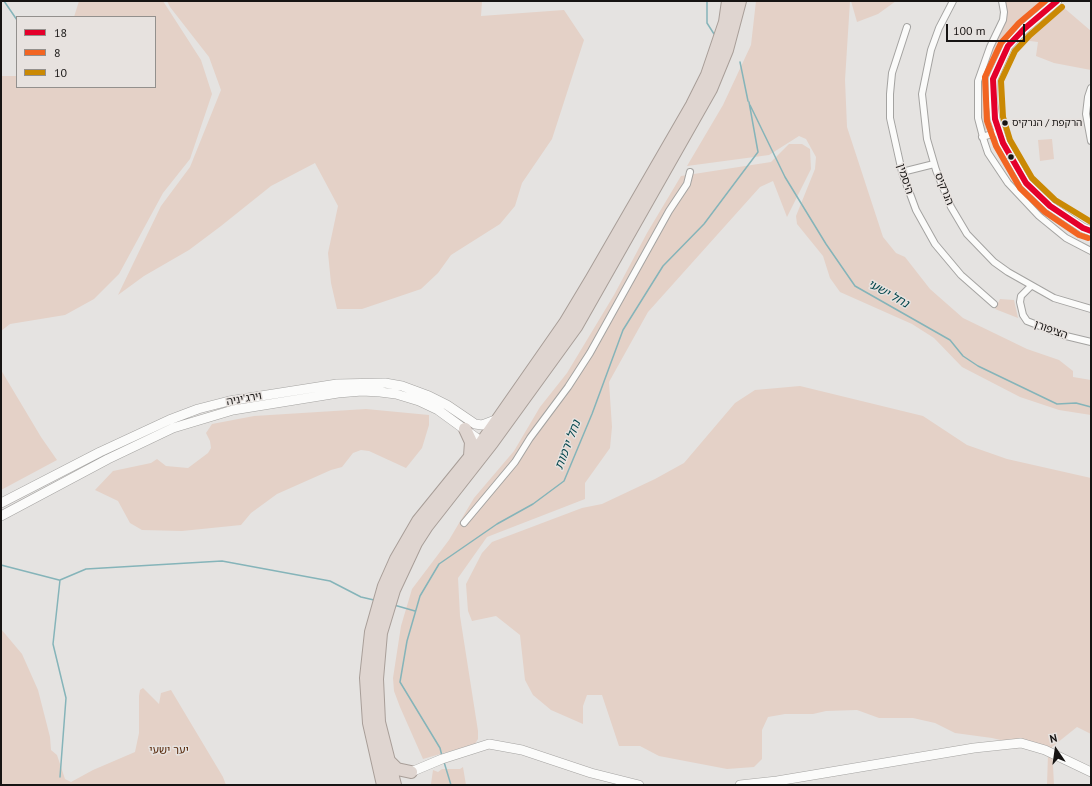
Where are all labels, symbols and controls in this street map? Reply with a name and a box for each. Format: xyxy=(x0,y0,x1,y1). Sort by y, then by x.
legend xyxy=(16,16,156,88)
scale bar xyxy=(948,16,1027,42)
text: 100 m xyxy=(953,23,986,38)
text: 18 xyxy=(54,25,67,40)
text: 8 xyxy=(54,45,61,60)
text: 10 xyxy=(54,65,67,80)
place label: הרקפת / הנרקיס xyxy=(1012,117,1082,129)
marker: הרקפת / הנרקיס xyxy=(1000,118,1010,128)
unlabelled marker xyxy=(1006,152,1016,162)
street label: היסמין xyxy=(894,162,916,196)
street label: הנרקיס xyxy=(932,171,956,207)
water label: נחל ישעי xyxy=(865,277,911,311)
street label: הציפורן xyxy=(1032,318,1070,342)
street label: וירג'יניה xyxy=(225,389,263,409)
water label: נחל ירמות xyxy=(552,419,584,471)
north arrow xyxy=(1036,730,1076,770)
text: N xyxy=(1048,731,1058,746)
park label: יער ישעי xyxy=(149,744,189,758)

